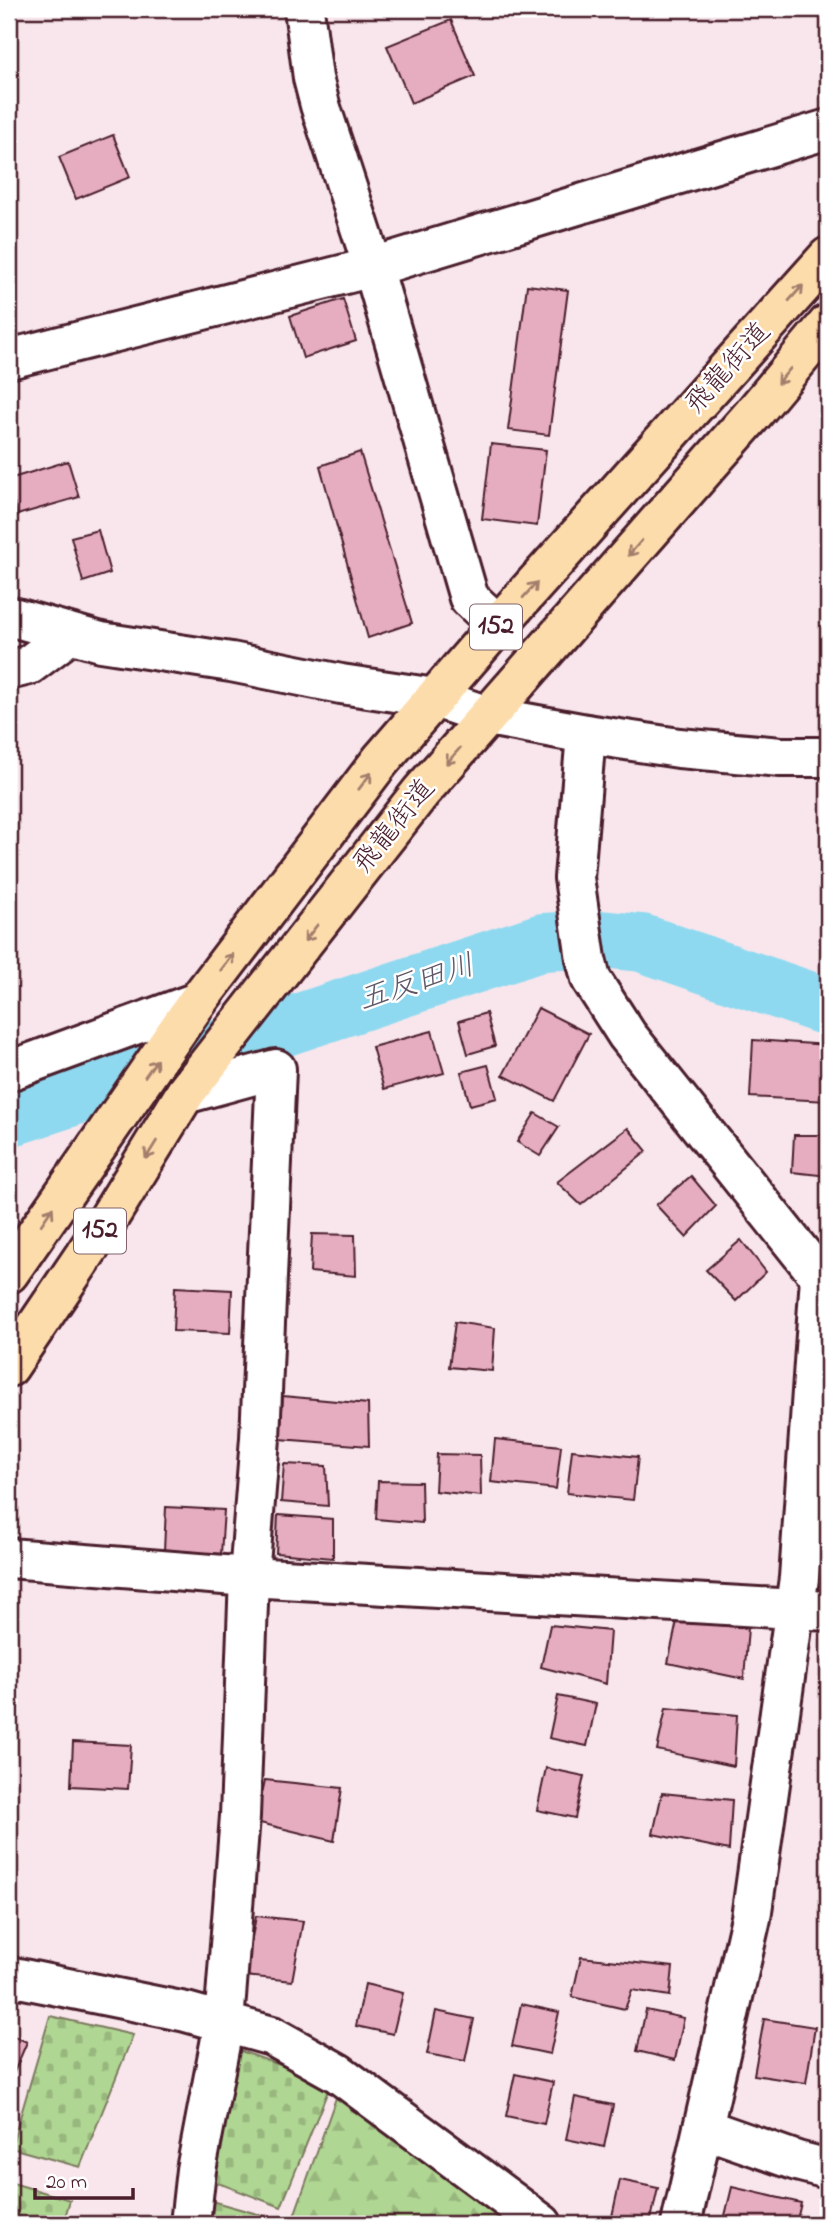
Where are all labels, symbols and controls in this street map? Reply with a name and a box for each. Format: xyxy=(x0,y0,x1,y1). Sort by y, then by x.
one-way arrow xyxy=(788,284,804,302)
street label: 飛龍街道 xyxy=(676,314,782,424)
one-way arrow xyxy=(777,367,792,385)
one-way arrow xyxy=(627,539,643,557)
one-way arrow xyxy=(522,581,538,599)
road number: 152 xyxy=(470,604,522,650)
one-way arrow xyxy=(445,747,461,765)
street label: 飛龍街道 xyxy=(344,771,446,883)
one-way arrow xyxy=(358,772,373,791)
one-way arrow xyxy=(303,924,318,942)
water label: 五反田川 xyxy=(353,945,481,1023)
one-way arrow xyxy=(220,953,235,972)
one-way arrow xyxy=(144,1059,158,1078)
one-way arrow xyxy=(143,1139,157,1159)
one-way arrow xyxy=(40,1207,54,1226)
road number: 152 xyxy=(74,1208,126,1254)
scale bar xyxy=(35,2156,133,2200)
text: 20 m xyxy=(46,2168,87,2198)

